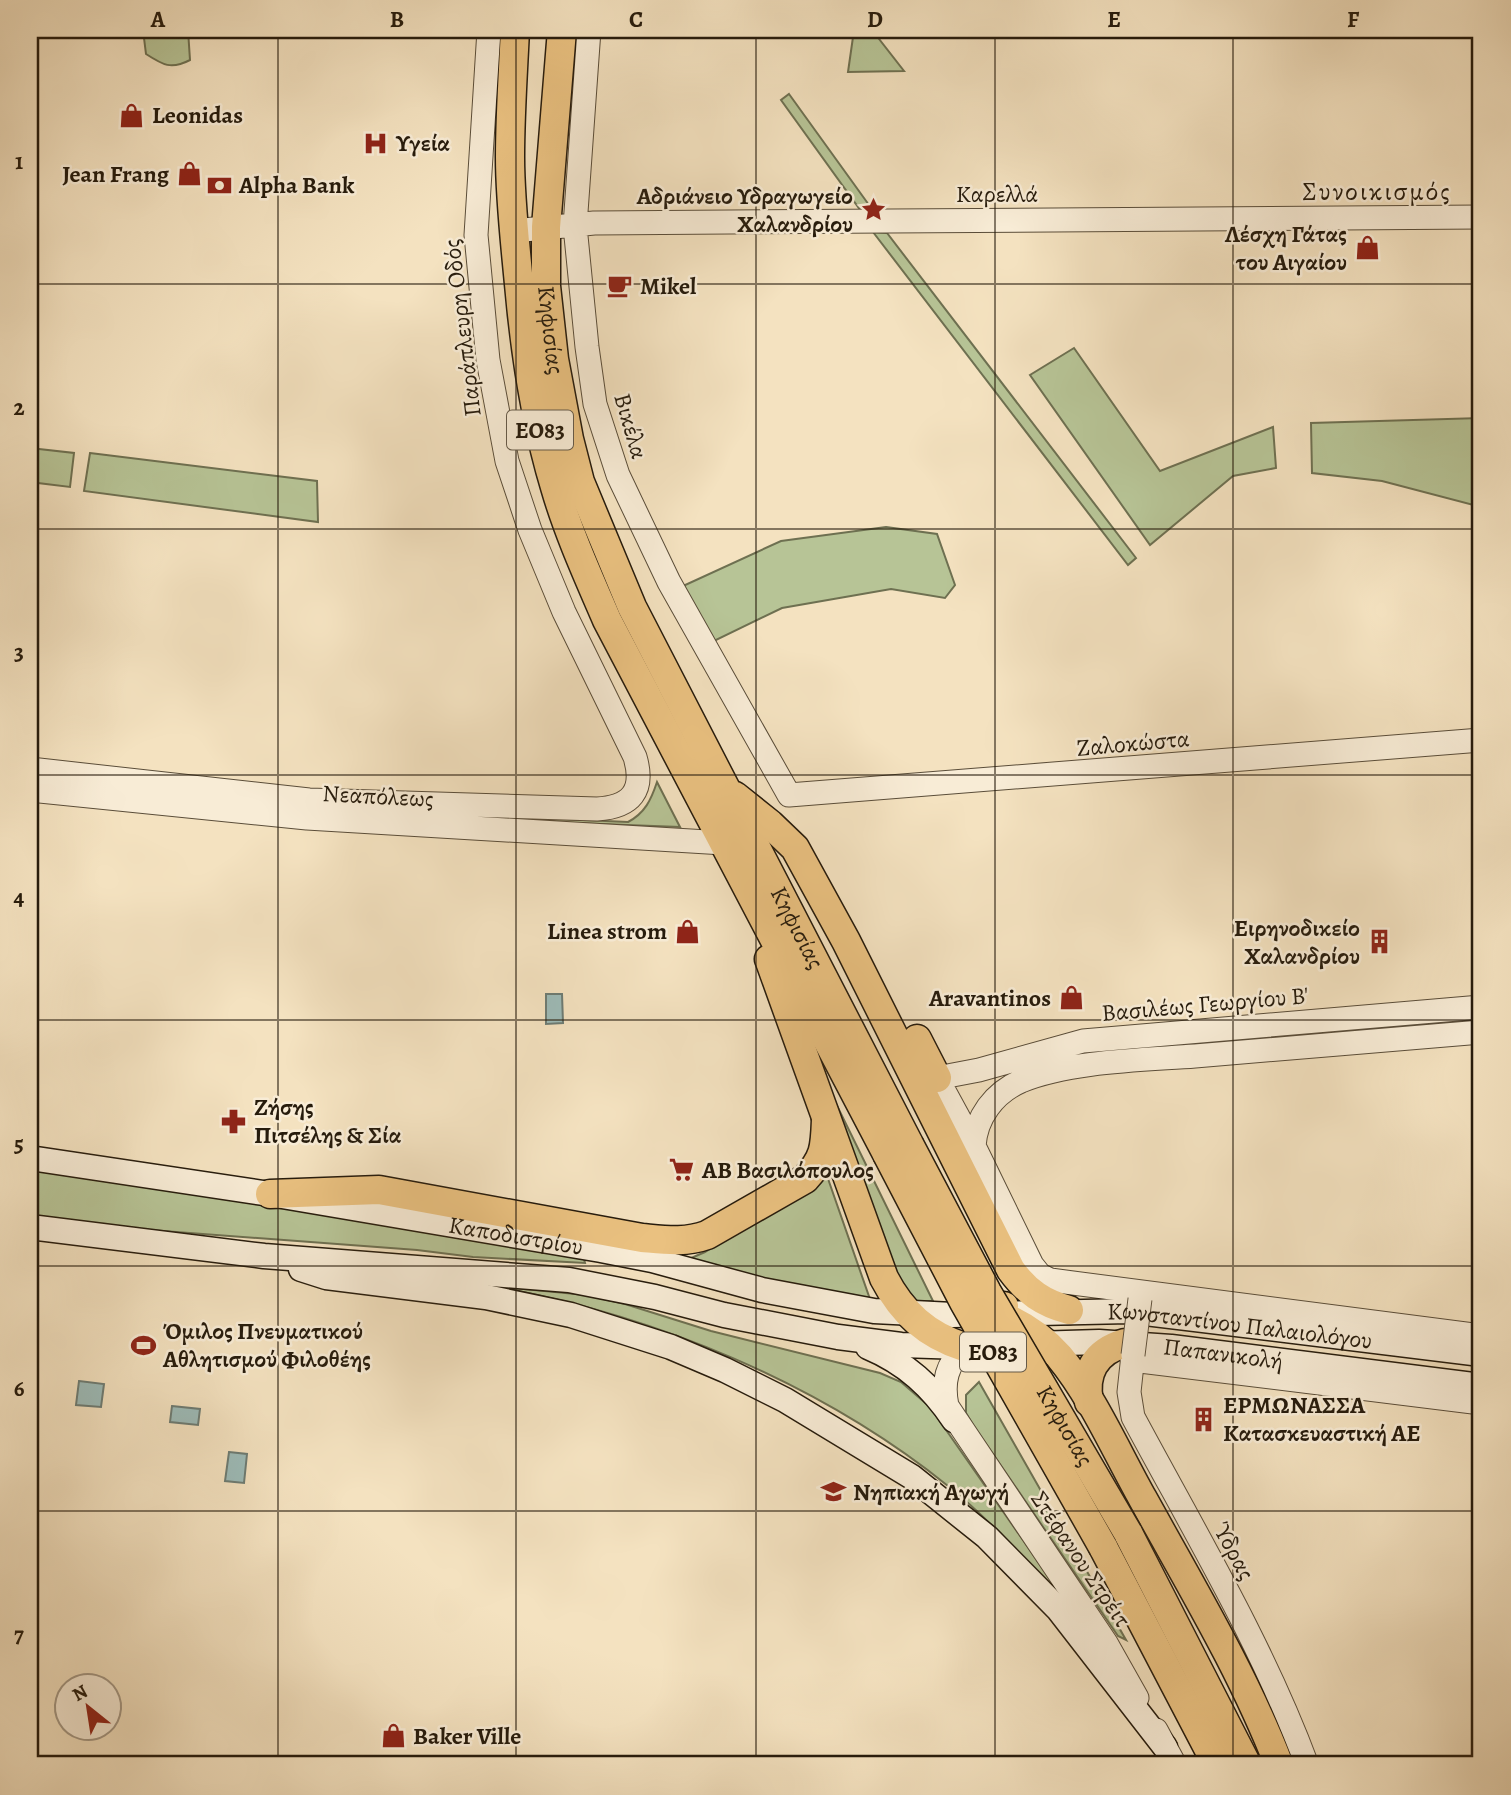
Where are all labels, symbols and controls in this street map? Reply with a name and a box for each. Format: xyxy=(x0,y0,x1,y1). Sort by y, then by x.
text: A xyxy=(150,4,166,35)
text: B xyxy=(390,4,404,35)
text: C xyxy=(629,4,643,35)
text: D xyxy=(867,4,883,35)
text: E xyxy=(1107,4,1121,35)
text: F xyxy=(1347,4,1360,35)
place label: Leonidas xyxy=(152,99,243,131)
shop icon: Leonidas xyxy=(118,101,146,129)
place label: Υγεία xyxy=(395,127,450,159)
hospital icon: Υγεία xyxy=(362,129,390,157)
text: 1 xyxy=(15,146,23,177)
place label: Jean Frang xyxy=(62,158,170,190)
shop icon: Jean Frang xyxy=(175,160,203,188)
place label: Alpha Bank xyxy=(238,169,355,201)
bank icon: Alpha Bank xyxy=(205,171,233,199)
district label: Συνοικισμός xyxy=(1302,174,1452,209)
street label: Καρελλά xyxy=(956,178,1038,210)
place label: Αδριάνειο Υδραγωγείο Χαλανδρίου xyxy=(636,180,853,240)
place icon: Αδριάνειο Υδραγωγείο Χαλανδρίου xyxy=(859,196,887,224)
place label: Λέσχη Γάτας του Αιγαίου xyxy=(1224,218,1347,278)
shop icon: Λέσχη Γάτας του Αιγαίου xyxy=(1353,234,1381,262)
street label: Παράπλευρη Οδός xyxy=(435,237,489,419)
place label: Mikel xyxy=(640,270,697,302)
cafe icon: Mikel xyxy=(606,272,634,300)
street label: Κηφισίας xyxy=(530,284,573,377)
street label: Βικέλα xyxy=(606,389,656,463)
text: 2 xyxy=(13,392,25,423)
road number: ΕΟ83 xyxy=(507,410,573,450)
text: 3 xyxy=(14,637,24,668)
street label: Ζαλοκώστα xyxy=(1075,722,1191,764)
street label: Νεαπόλεως xyxy=(322,777,434,815)
street label: Κηφισίας xyxy=(763,881,832,974)
text: 4 xyxy=(14,882,25,913)
place label: Ειρηνοδικείο Χαλανδρίου xyxy=(1234,912,1360,972)
place label: Linea strom xyxy=(547,915,667,947)
shop icon: Linea strom xyxy=(673,917,701,945)
building icon: Ειρηνοδικείο Χαλανδρίου xyxy=(1366,928,1394,956)
street label: Βασιλέως Γεωργίου Β' xyxy=(1100,979,1310,1029)
place label: Aravantinos xyxy=(928,982,1051,1014)
shop icon: Aravantinos xyxy=(1057,984,1085,1012)
place label: Ζήσης Πιτσέλης & Σία xyxy=(254,1091,402,1151)
pharmacy icon: Ζήσης Πιτσέλης & Σία xyxy=(220,1107,248,1135)
text: 5 xyxy=(14,1128,24,1159)
place label: ΑΒ Βασιλόπουλος xyxy=(701,1154,874,1186)
supermarket icon: ΑΒ Βασιλόπουλος xyxy=(668,1156,696,1184)
street label: Καποδιστρίου xyxy=(446,1208,586,1263)
street label: Κωνσταντίνου Παλαιολόγου xyxy=(1107,1294,1374,1357)
place label: Όμιλος Πνευματικού Αθλητισμού Φιλοθέης xyxy=(162,1315,371,1375)
street label: Παπανικολή xyxy=(1162,1330,1285,1377)
sports icon: Όμιλος Πνευματικού Αθλητισμού Φιλοθέης xyxy=(129,1331,157,1359)
road number: ΕΟ83 xyxy=(960,1332,1026,1372)
text: 6 xyxy=(14,1373,25,1404)
street label: Κηφισίας xyxy=(1029,1379,1101,1472)
place label: ΕΡΜΩΝΑΣΣΑ Κατασκευαστική ΑΕ xyxy=(1223,1389,1421,1449)
building icon: ΕΡΜΩΝΑΣΣΑ Κατασκευαστική ΑΕ xyxy=(1189,1405,1217,1433)
place label: Νηπιακή Αγωγή xyxy=(853,1476,1009,1508)
school or university icon: Νηπιακή Αγωγή xyxy=(819,1478,847,1506)
street label: Στέφανου Στρέιτ xyxy=(1023,1484,1139,1634)
street label: Ύδρας xyxy=(1205,1516,1263,1586)
text: 7 xyxy=(14,1619,24,1650)
north arrow xyxy=(52,1672,122,1742)
text: N xyxy=(68,1678,93,1708)
place label: Baker Ville xyxy=(413,1720,521,1752)
shop icon: Baker Ville xyxy=(379,1722,407,1750)

